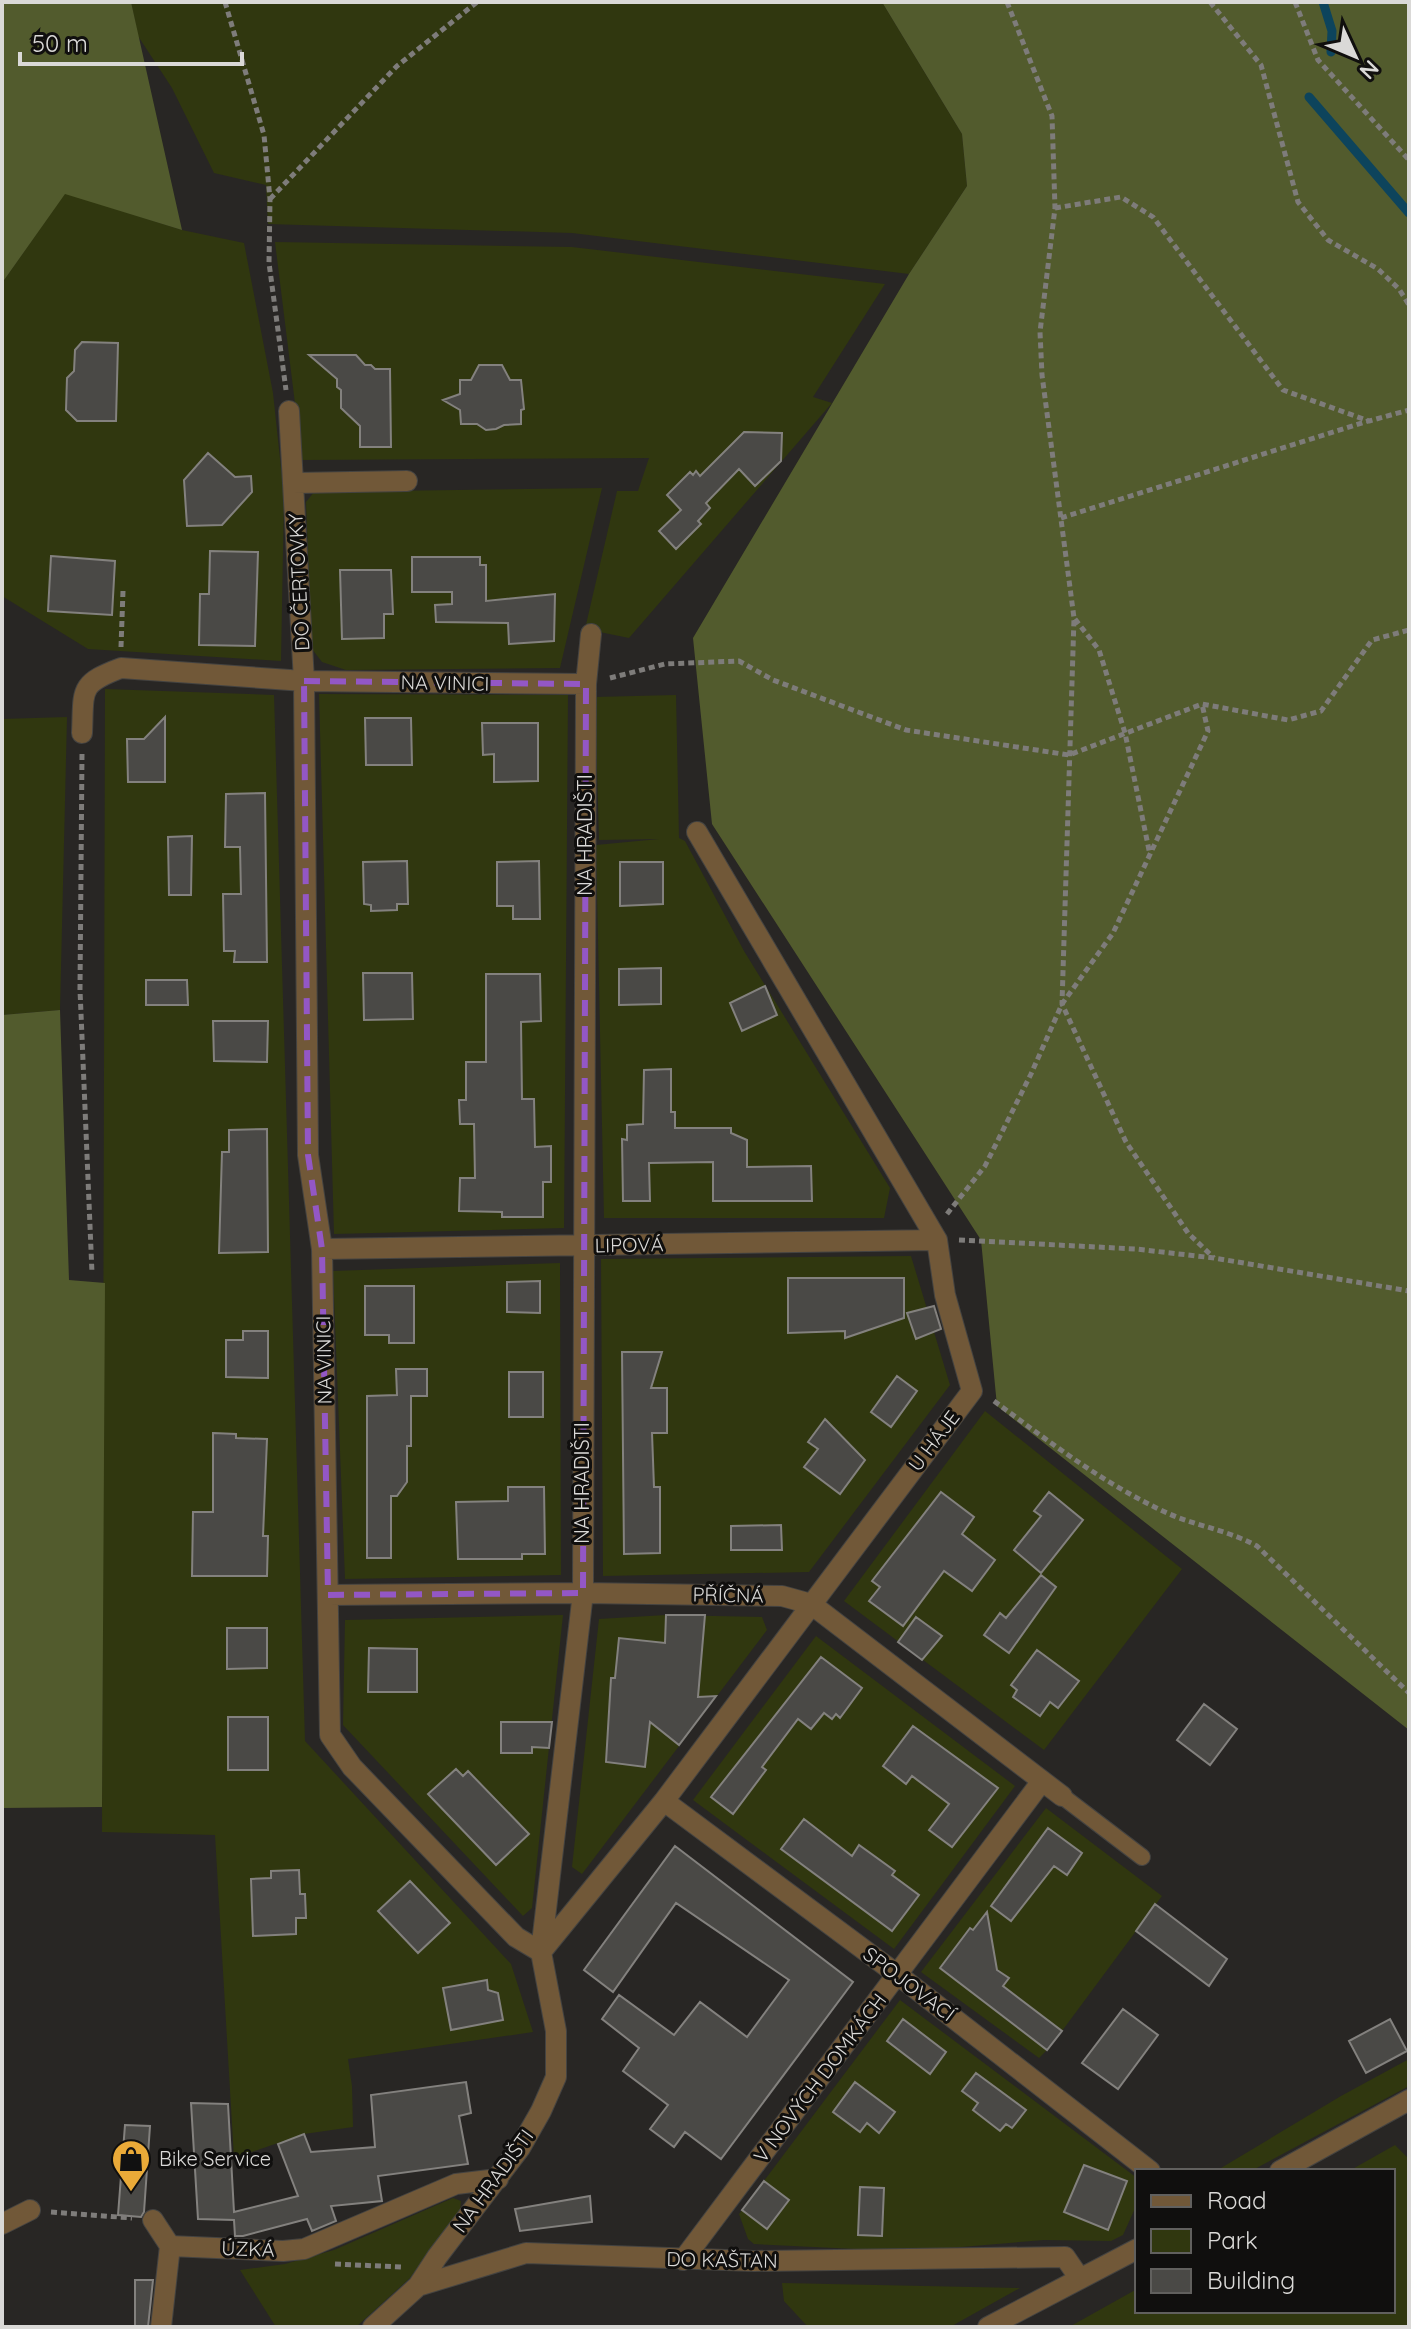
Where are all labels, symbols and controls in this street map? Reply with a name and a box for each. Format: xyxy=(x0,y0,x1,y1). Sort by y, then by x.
scale bar xyxy=(20,16,242,66)
north arrow xyxy=(1315,16,1395,96)
text: 50 m xyxy=(32,28,88,58)
text: N xyxy=(1354,54,1385,85)
street label: DO ČERTOVKY xyxy=(282,513,315,652)
street label: NA VINICI xyxy=(400,669,490,696)
street label: NA HRADIŠTI xyxy=(572,774,597,896)
street label: LIPOVÁ xyxy=(594,1231,664,1258)
street label: NA VINICI xyxy=(310,1315,337,1405)
street label: U HÁJE xyxy=(903,1405,965,1476)
street label: NA HRADIŠTI xyxy=(569,1422,594,1544)
street label: PŘÍČNÁ xyxy=(692,1581,764,1608)
street label: SPOJOVACÍ xyxy=(859,1941,961,2027)
street label: V NOVÝCH DOMKÁCH xyxy=(748,1988,891,2167)
street label: NA HRADIŠTI xyxy=(447,2124,538,2237)
shop icon: Bike Service xyxy=(110,2138,152,2193)
place label: Bike Service xyxy=(159,2146,271,2171)
legend xyxy=(1135,2169,1395,2313)
text: Road xyxy=(1207,2185,1267,2215)
text: Park xyxy=(1207,2225,1258,2255)
street label: ÚZKÁ xyxy=(221,2235,275,2262)
street label: DO KAŠTAN xyxy=(666,2246,778,2273)
text: Building xyxy=(1207,2265,1295,2295)

